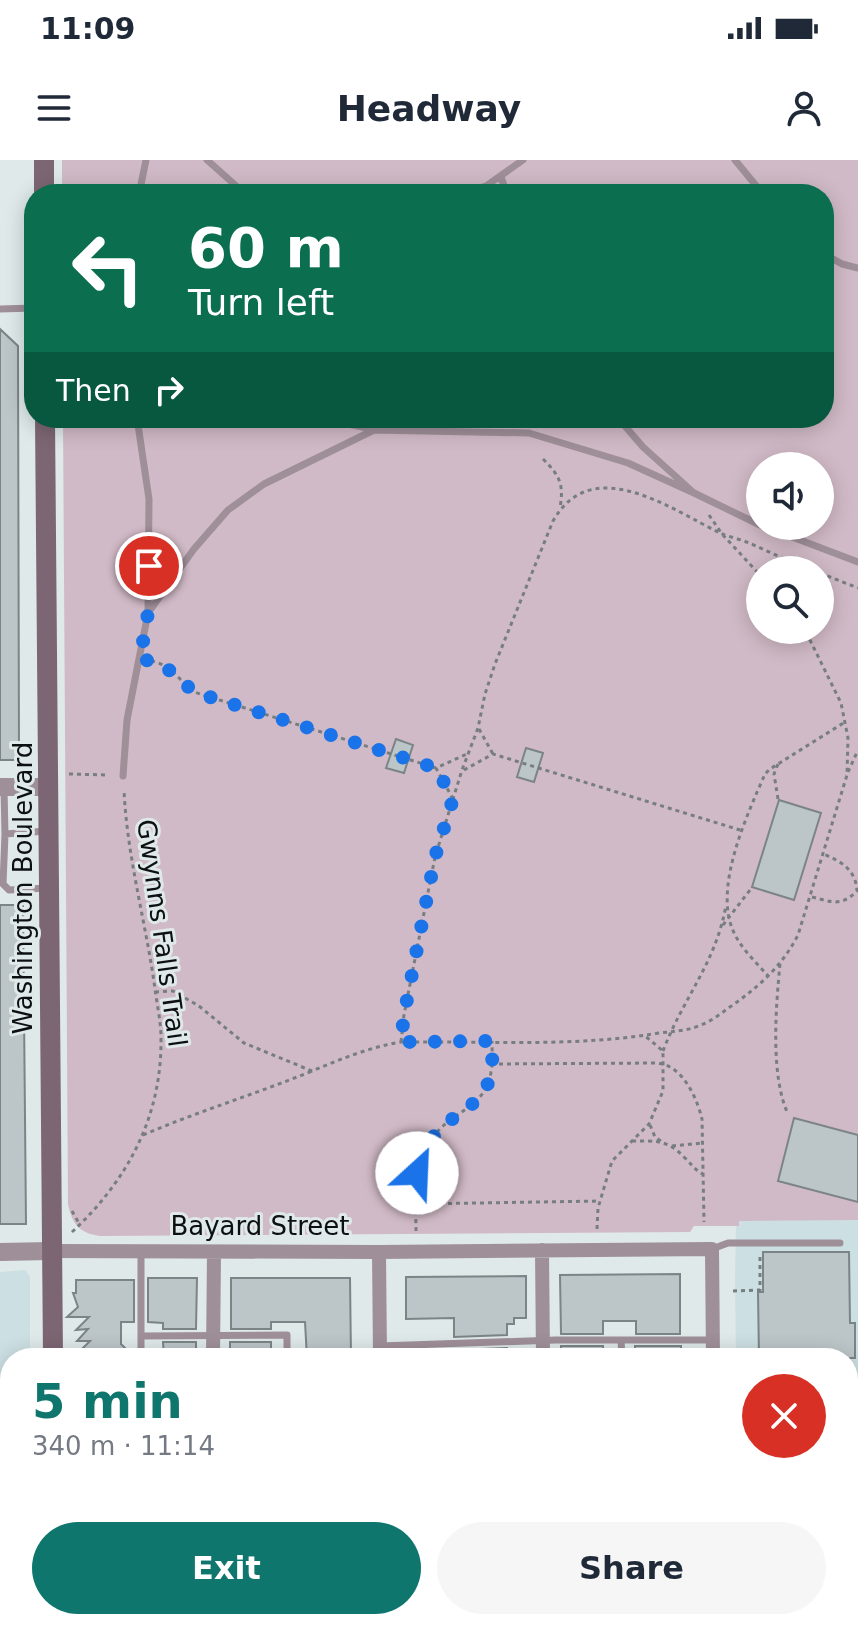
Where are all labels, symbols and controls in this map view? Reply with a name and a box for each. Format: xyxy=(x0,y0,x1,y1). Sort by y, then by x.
text: 11:09 xyxy=(40,11,136,46)
icon: menu xyxy=(32,86,76,130)
icon: person xyxy=(782,86,826,130)
text: Headway xyxy=(337,88,521,129)
text: 60 m xyxy=(188,215,344,280)
icon: left xyxy=(56,216,160,320)
text: Turn left xyxy=(188,282,334,323)
icon: right xyxy=(147,368,191,412)
text: Then xyxy=(56,373,131,408)
map controls xyxy=(746,452,834,644)
button: sound xyxy=(746,452,834,540)
pin xyxy=(115,532,183,600)
icon: arrive xyxy=(127,544,171,588)
button: search xyxy=(746,556,834,644)
street label: Washington Boulevard xyxy=(8,742,38,1034)
street label: Gwynns Falls Trail xyxy=(131,817,193,1049)
position arrow xyxy=(375,1131,459,1215)
street label: Bayard Street xyxy=(170,1211,350,1241)
text: 5 min xyxy=(32,1373,183,1429)
button: close xyxy=(742,1374,826,1458)
text: 340 m · 11:14 xyxy=(32,1431,215,1461)
button: Exit xyxy=(32,1522,421,1614)
button: Share xyxy=(437,1522,826,1614)

